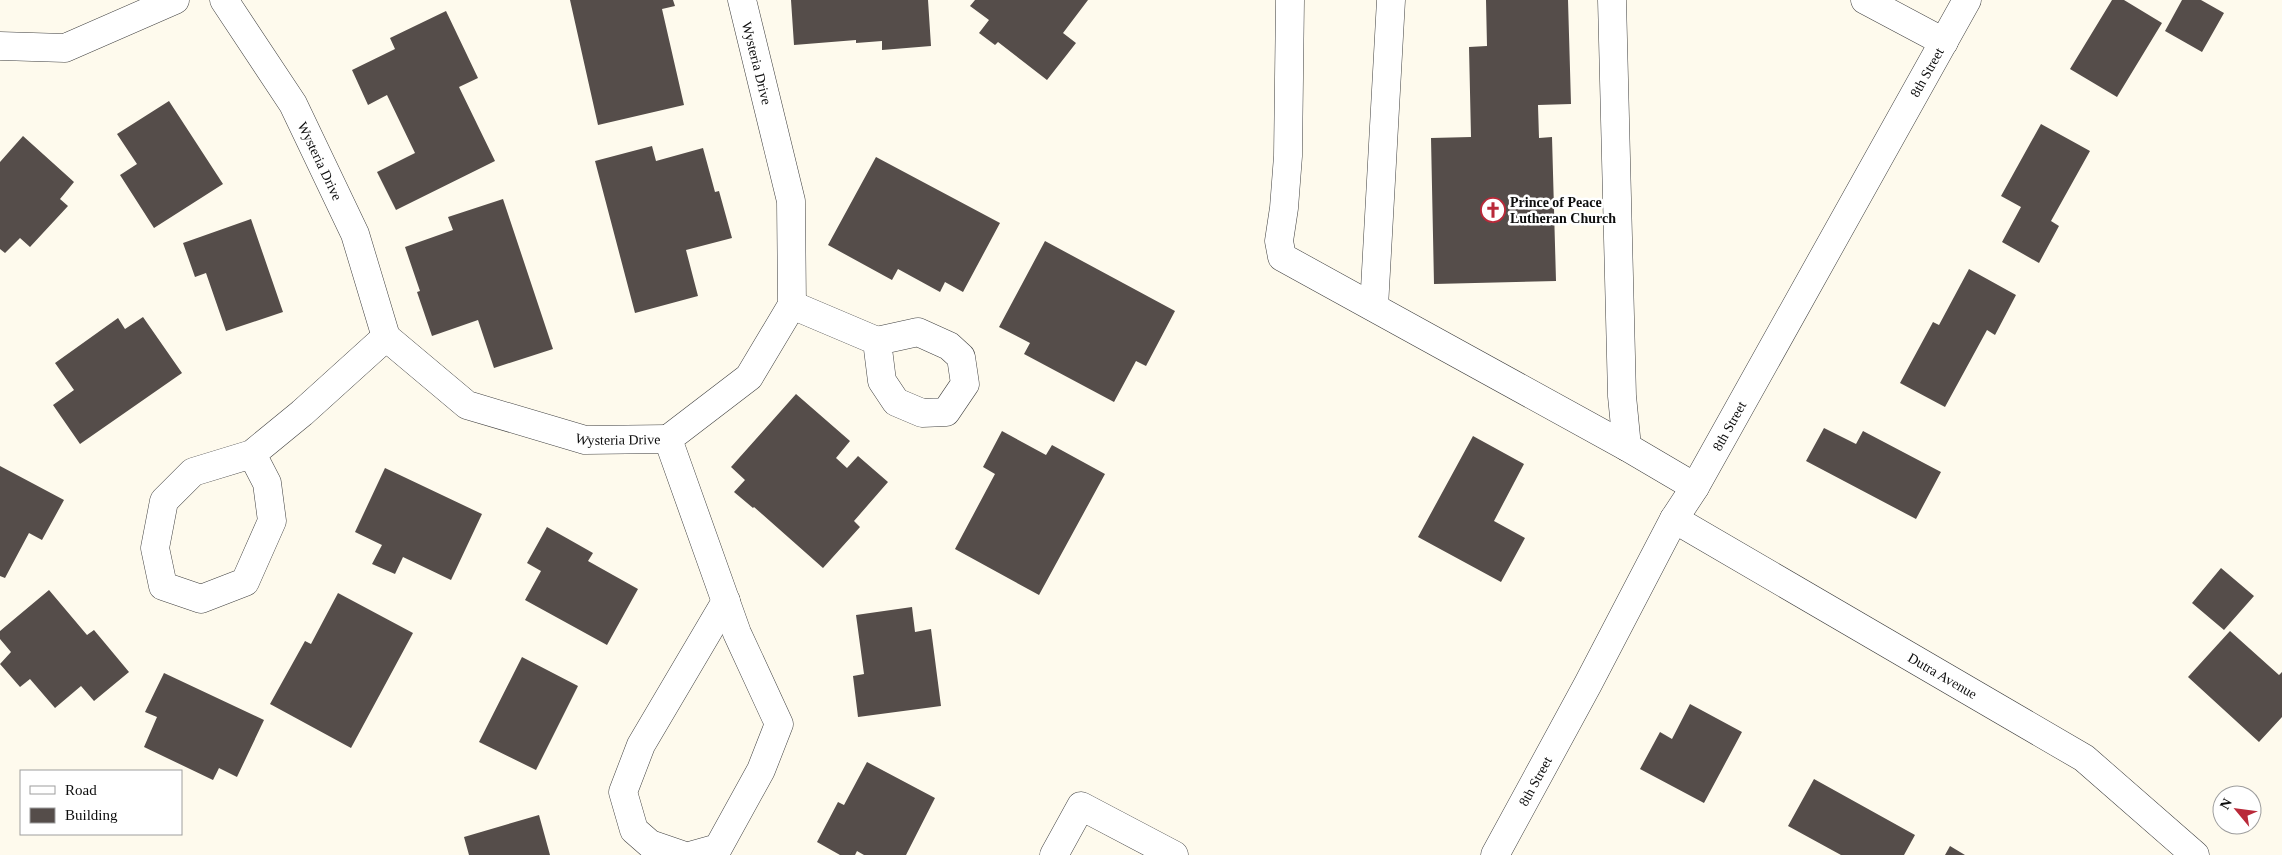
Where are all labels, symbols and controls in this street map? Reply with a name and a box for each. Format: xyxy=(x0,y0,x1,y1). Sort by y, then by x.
street label: Wysteria Drive xyxy=(739,20,774,106)
street label: 8th Street xyxy=(1907,45,1947,100)
street label: Wysteria Drive xyxy=(295,120,345,203)
place label: Prince of Peace Lutheran Church xyxy=(1510,195,1616,226)
church icon: Prince of Peace Lutheran Church xyxy=(1480,197,1506,223)
street label: 8th Street xyxy=(1710,399,1749,453)
street label: Wysteria Drive xyxy=(573,431,660,449)
street label: Dutra Avenue xyxy=(1905,650,1980,702)
street label: 8th Street xyxy=(1516,754,1555,809)
legend xyxy=(20,770,182,835)
text: Road xyxy=(65,782,97,798)
north arrow xyxy=(2212,785,2262,835)
text: N xyxy=(2217,796,2235,812)
text: Building xyxy=(65,807,118,823)

